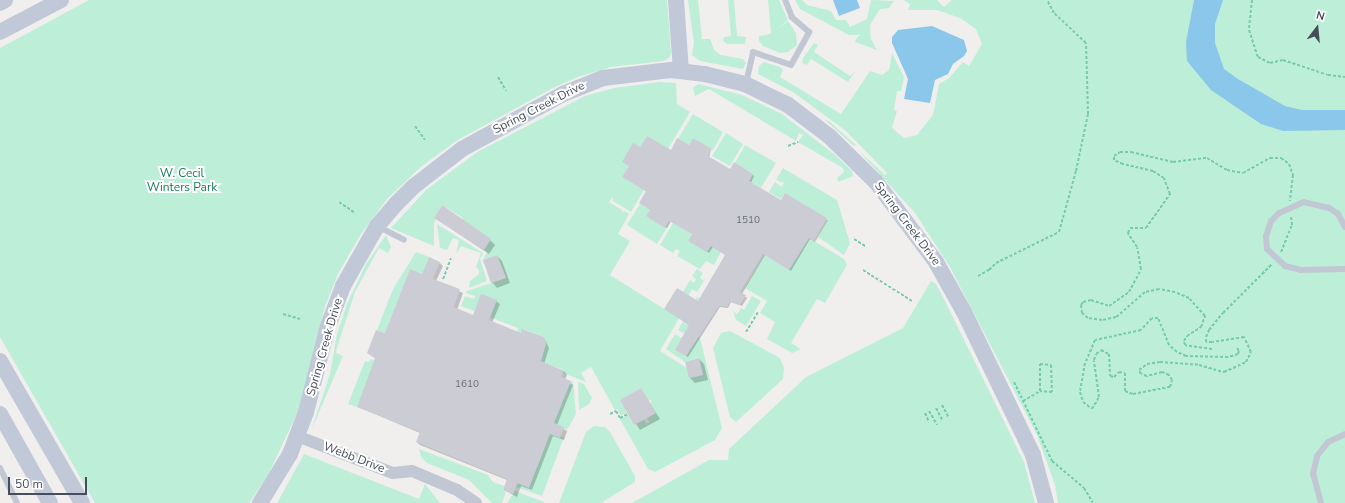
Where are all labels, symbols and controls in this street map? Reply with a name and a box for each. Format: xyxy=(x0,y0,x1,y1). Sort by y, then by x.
north arrow xyxy=(1297,8,1337,48)
text: N xyxy=(1314,8,1326,24)
street label: Spring Creek Drive xyxy=(491,79,587,137)
park label: W. Cecil Winters Park xyxy=(147,167,217,195)
street label: Spring Creek Drive xyxy=(871,179,943,269)
house number: 1510 xyxy=(736,215,760,227)
street label: Spring Creek Drive xyxy=(304,296,346,398)
house number: 1610 xyxy=(455,379,479,391)
street label: Webb Drive xyxy=(321,440,387,476)
scale bar xyxy=(10,469,89,495)
text: 50 m xyxy=(15,476,43,492)

